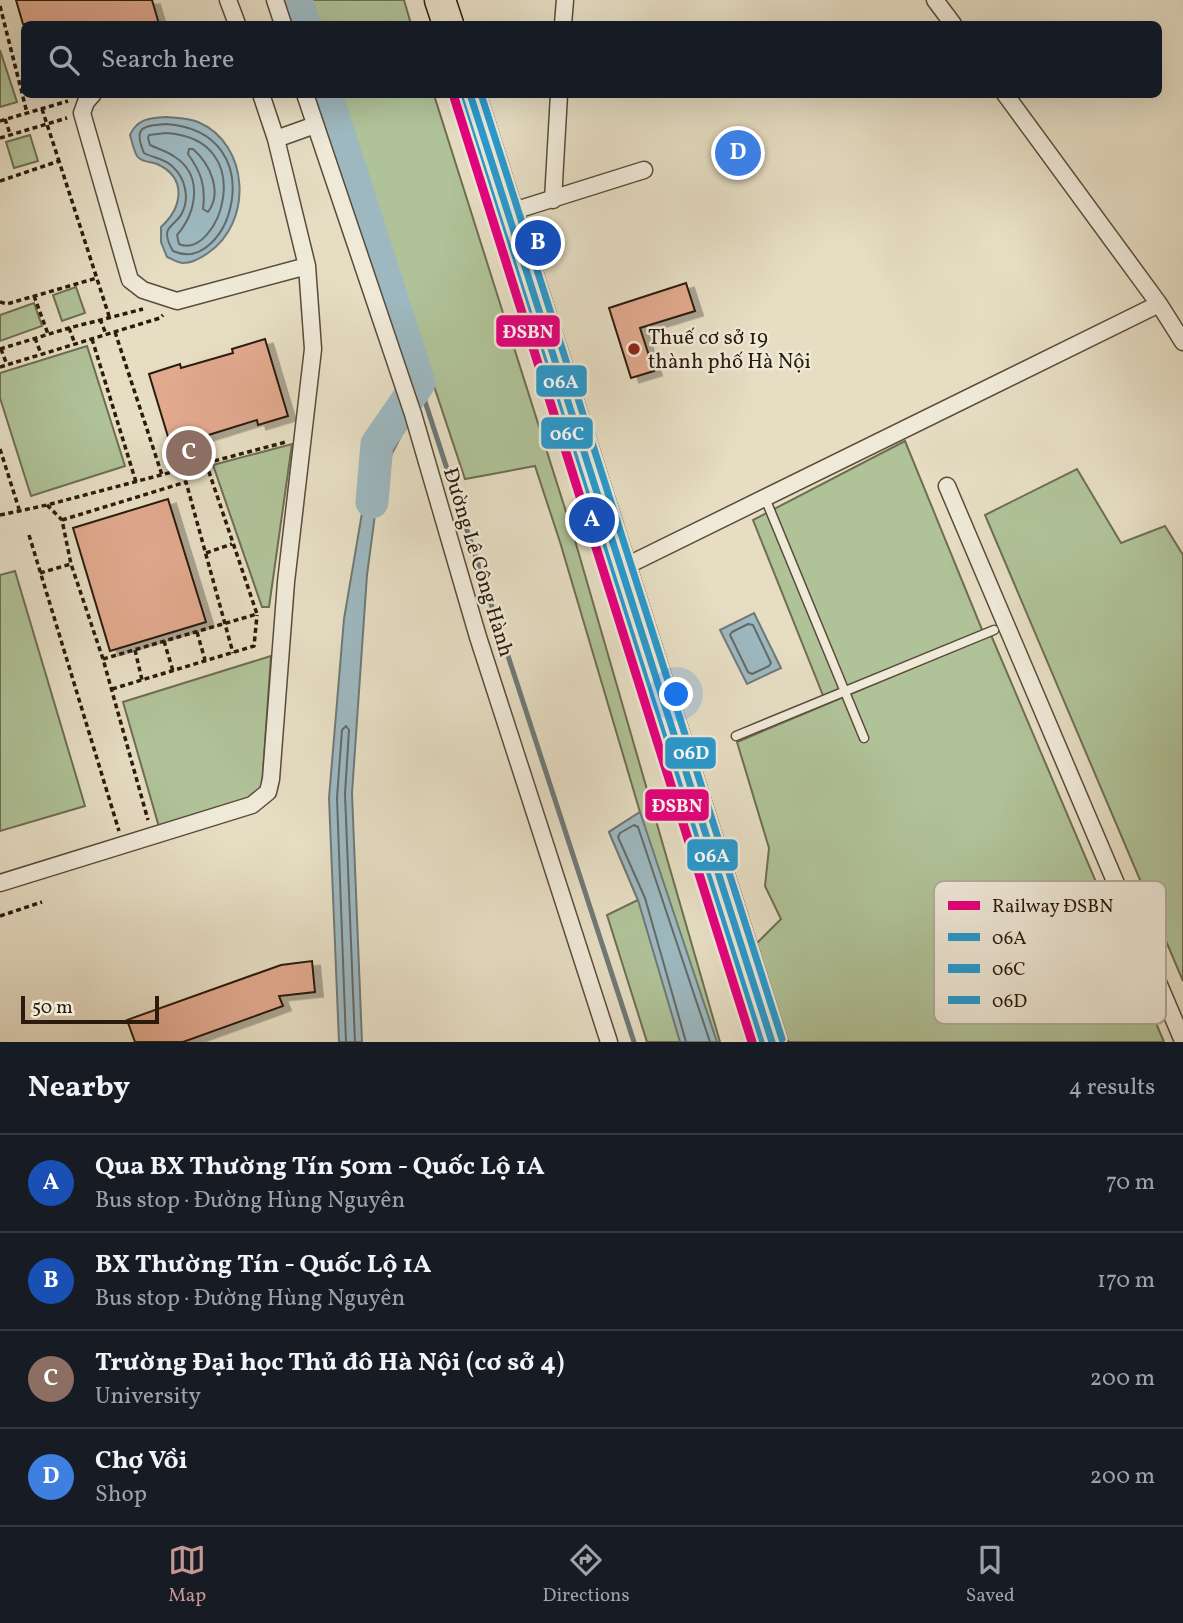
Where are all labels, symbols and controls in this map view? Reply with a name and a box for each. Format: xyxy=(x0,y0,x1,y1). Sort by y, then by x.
search box xyxy=(21,21,1162,98)
icon: search xyxy=(45,41,83,79)
text: Search here xyxy=(101,42,234,78)
pin: D xyxy=(715,127,761,179)
pin: B xyxy=(515,217,561,269)
line badge: ĐSBN xyxy=(495,314,561,348)
text: ĐSBN xyxy=(502,320,554,346)
place label: Thuế cơ sở 19 thành phố Hà Nội xyxy=(648,324,811,377)
marker: Thuế cơ sở 19 thành phố Hà Nội xyxy=(626,341,642,357)
line badge: 06A xyxy=(535,364,588,398)
text: 06A xyxy=(543,370,579,396)
line badge: 06C xyxy=(540,416,594,450)
text: 06C xyxy=(550,422,584,448)
pin: C xyxy=(166,427,212,479)
street label: Đường Lê Công Hành xyxy=(435,464,520,661)
pin: A xyxy=(569,494,615,546)
your location xyxy=(659,677,693,711)
line badge: 06D xyxy=(664,736,717,770)
text: 06D xyxy=(673,741,709,767)
line badge: ĐSBN xyxy=(644,788,710,822)
text: ĐSBN xyxy=(651,794,703,820)
line badge: 06A xyxy=(686,838,739,872)
text: 06A xyxy=(694,844,730,870)
legend xyxy=(934,881,1166,1024)
text: Railway ĐSBN xyxy=(992,894,1113,920)
text: 06A xyxy=(992,926,1027,952)
text: 06C xyxy=(992,957,1026,983)
text: 06D xyxy=(992,989,1027,1015)
scale bar xyxy=(21,993,159,1025)
text: 50 m xyxy=(32,995,73,1021)
text: Nearby xyxy=(28,1067,130,1109)
text: 4 results xyxy=(1069,1072,1155,1104)
text: Qua BX Thường Tín 50m - Quốc Lộ 1A xyxy=(95,1149,545,1185)
text: A xyxy=(43,1167,59,1199)
text: 70 m xyxy=(1106,1167,1155,1199)
text: Bus stop · Đường Hùng Nguyên xyxy=(95,1185,405,1217)
text: BX Thường Tín - Quốc Lộ 1A xyxy=(95,1247,432,1283)
text: B xyxy=(43,1265,59,1297)
text: 170 m xyxy=(1097,1265,1155,1297)
text: Bus stop · Đường Hùng Nguyên xyxy=(95,1283,405,1315)
text: Trường Đại học Thủ đô Hà Nội (cơ sở 4) xyxy=(95,1345,564,1381)
text: C xyxy=(44,1363,58,1395)
text: 200 m xyxy=(1090,1363,1155,1395)
text: University xyxy=(95,1381,201,1413)
text: Chợ Vồi xyxy=(95,1443,188,1479)
text: D xyxy=(43,1461,59,1493)
text: 200 m xyxy=(1090,1461,1155,1493)
text: Shop xyxy=(95,1479,147,1511)
tab: Map xyxy=(168,1541,206,1609)
tab: Directions xyxy=(543,1541,630,1609)
tab: Saved xyxy=(966,1541,1015,1609)

